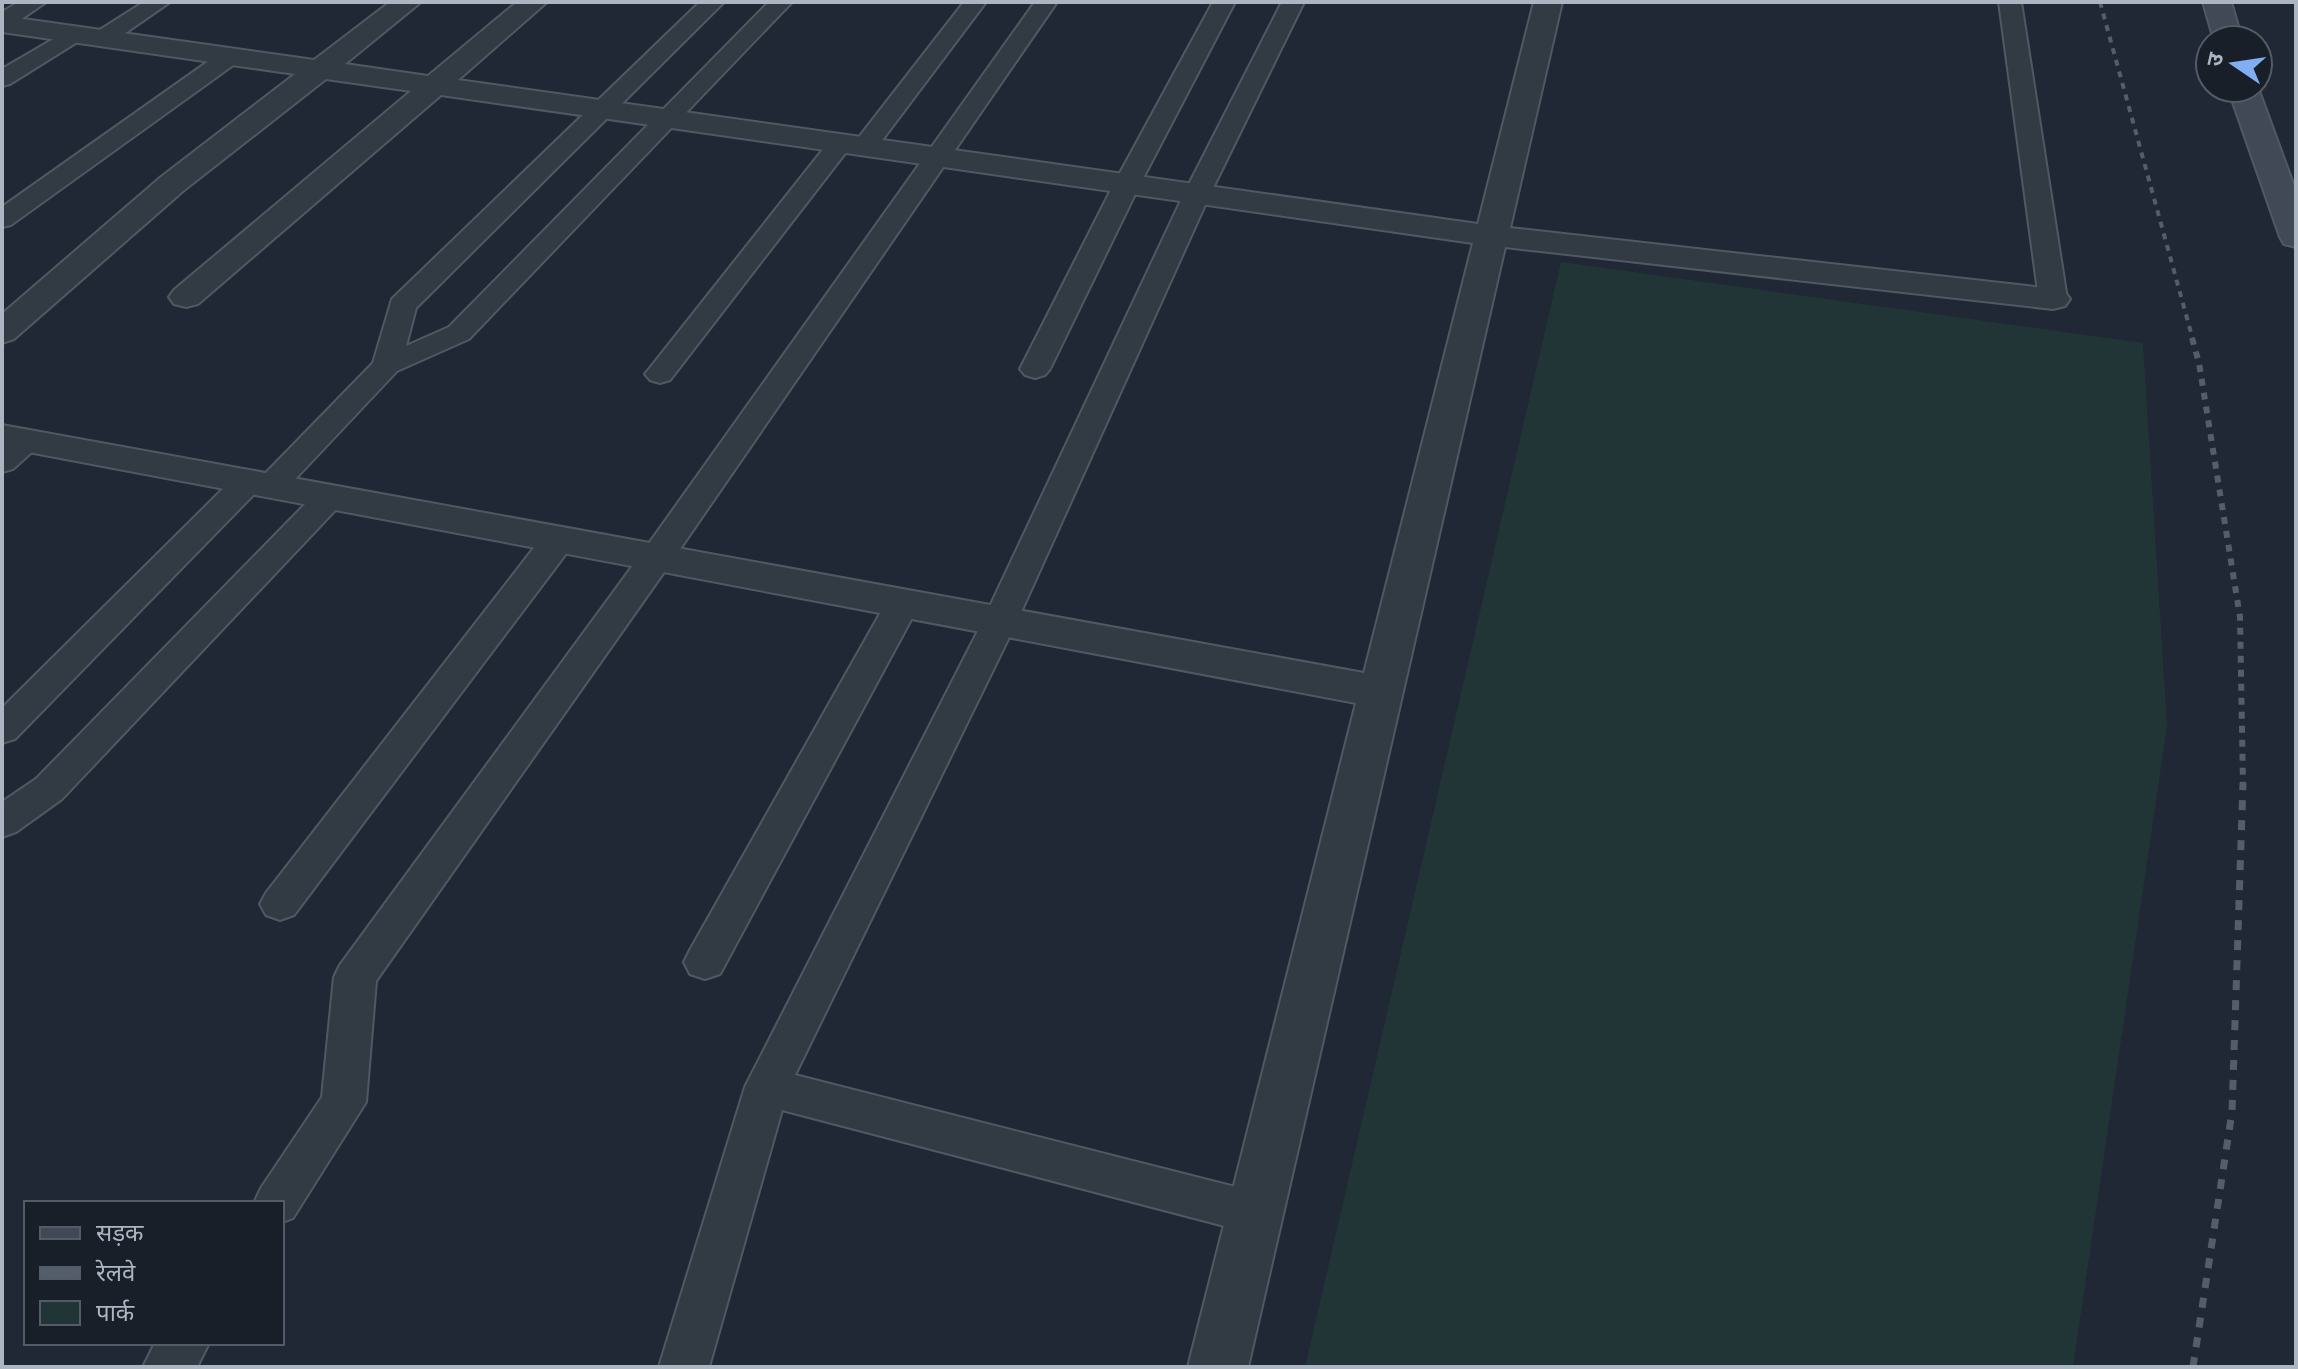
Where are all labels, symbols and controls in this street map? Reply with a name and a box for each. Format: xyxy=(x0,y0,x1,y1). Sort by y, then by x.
north arrow xyxy=(2194,24,2274,104)
text: उ xyxy=(2200,49,2230,69)
legend xyxy=(24,1201,284,1345)
text: सड़क xyxy=(96,1218,144,1248)
text: रेलवे xyxy=(95,1258,136,1288)
text: पार्क xyxy=(96,1298,135,1328)

